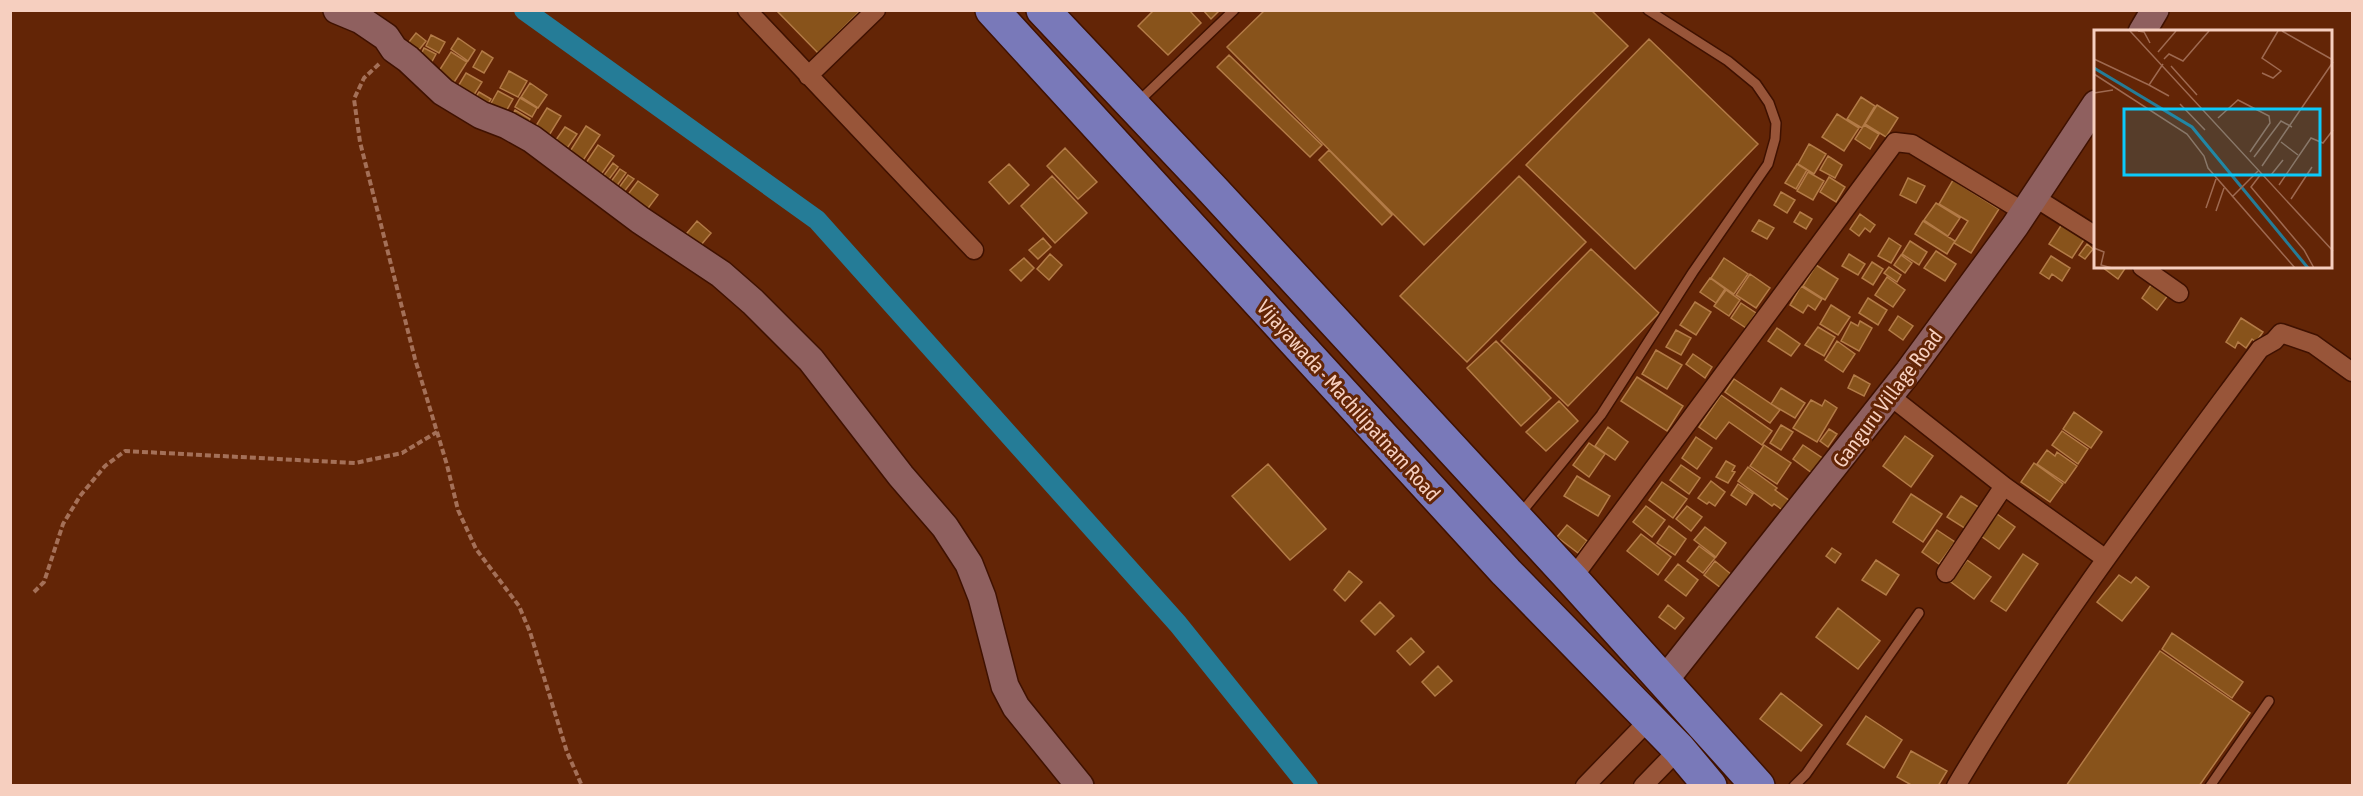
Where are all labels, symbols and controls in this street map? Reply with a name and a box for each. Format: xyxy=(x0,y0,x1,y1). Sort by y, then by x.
inset map xyxy=(2094,30,2333,268)
street label: Vijayawada - Machilipatnam Road xyxy=(1253,295,1445,505)
street label: Ganguru Village Road xyxy=(1827,324,1947,472)

